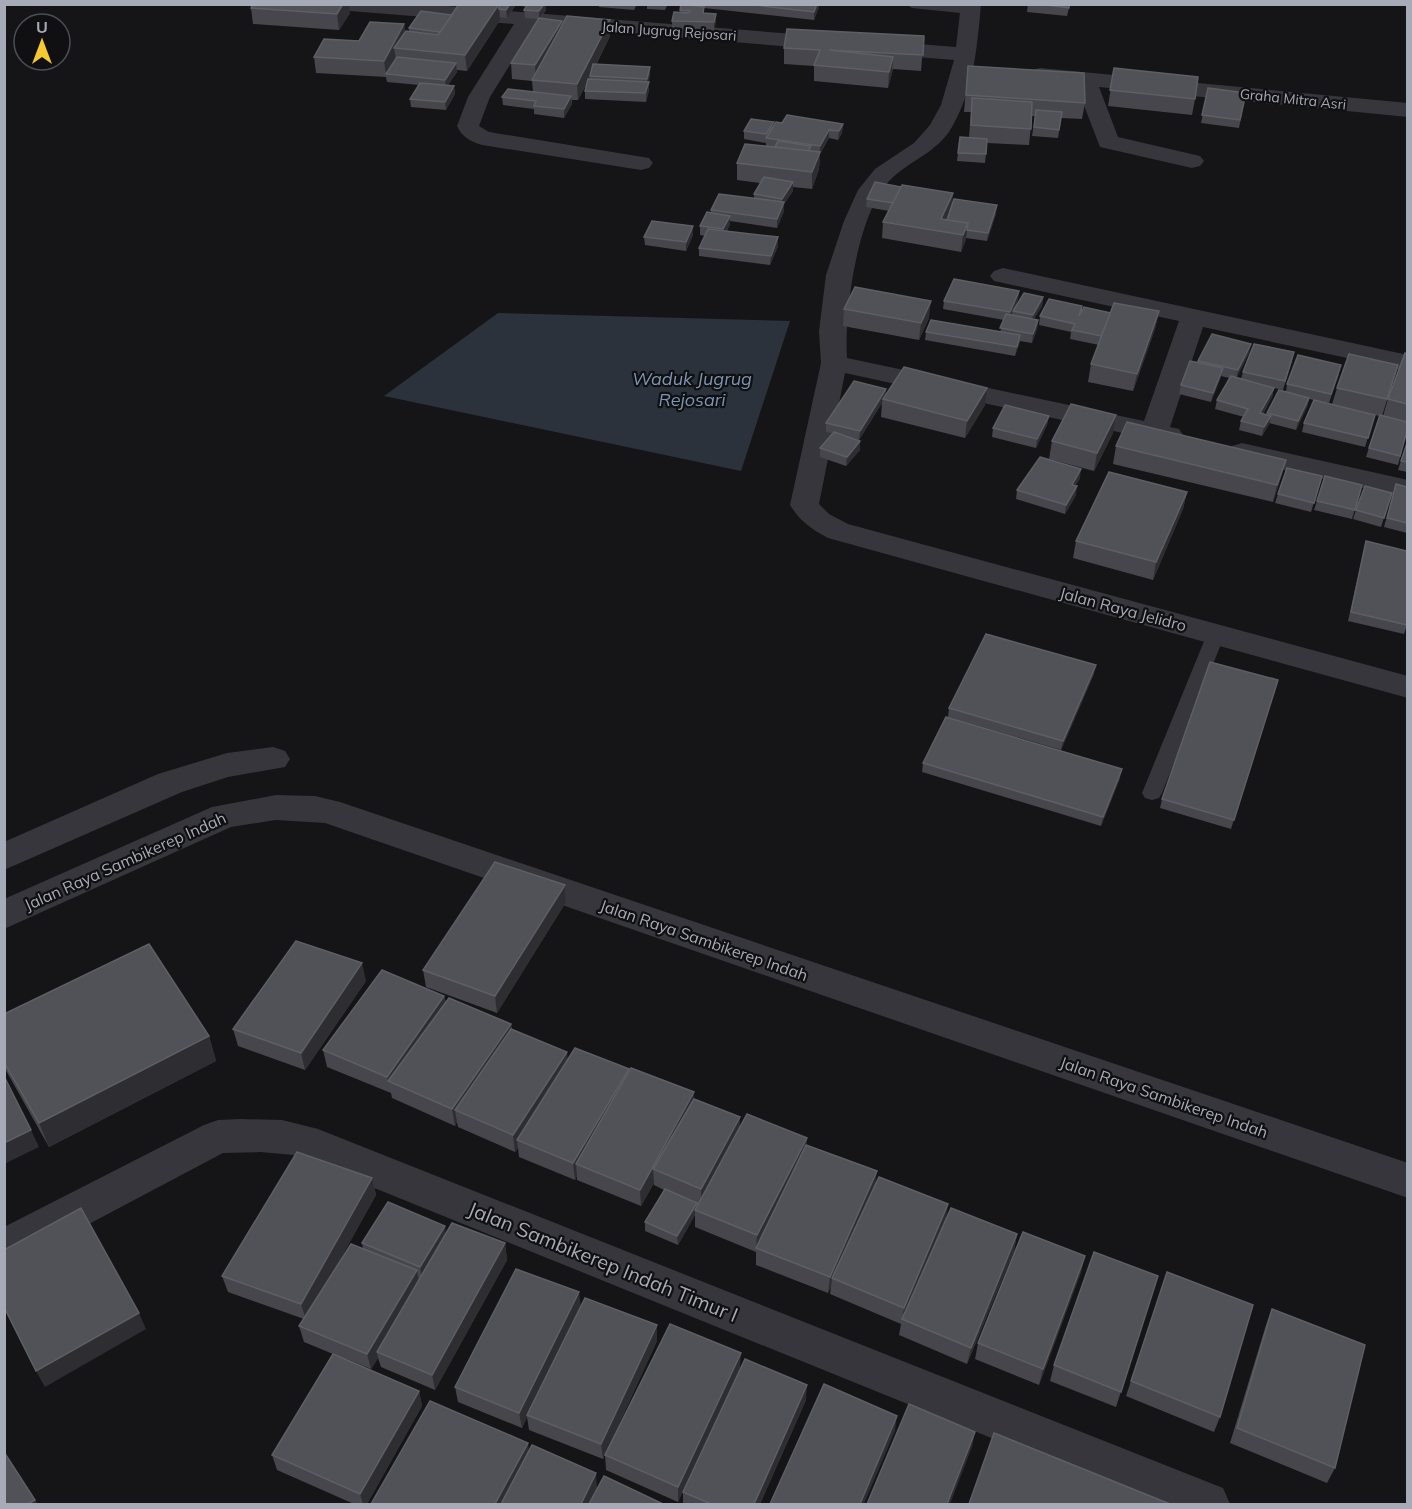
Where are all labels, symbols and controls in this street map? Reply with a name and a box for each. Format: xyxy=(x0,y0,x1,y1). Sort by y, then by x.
north arrow xyxy=(12,12,72,72)
text: U xyxy=(36,17,48,37)
street label: Jalan Jugrug Rejosari xyxy=(601,17,737,45)
street label: Graha Mitra Asri xyxy=(1239,84,1347,114)
water label: Waduk Jugrug Rejosari xyxy=(632,367,752,411)
street label: Jalan Raya Jelidro xyxy=(1057,582,1189,636)
street label: Jalan Raya Sambikerep Indah xyxy=(21,807,229,915)
street label: Jalan Raya Sambikerep Indah xyxy=(597,895,811,985)
street label: Jalan Raya Sambikerep Indah xyxy=(1057,1052,1271,1142)
street label: Jalan Sambikerep Indah Timur I xyxy=(465,1196,742,1327)

